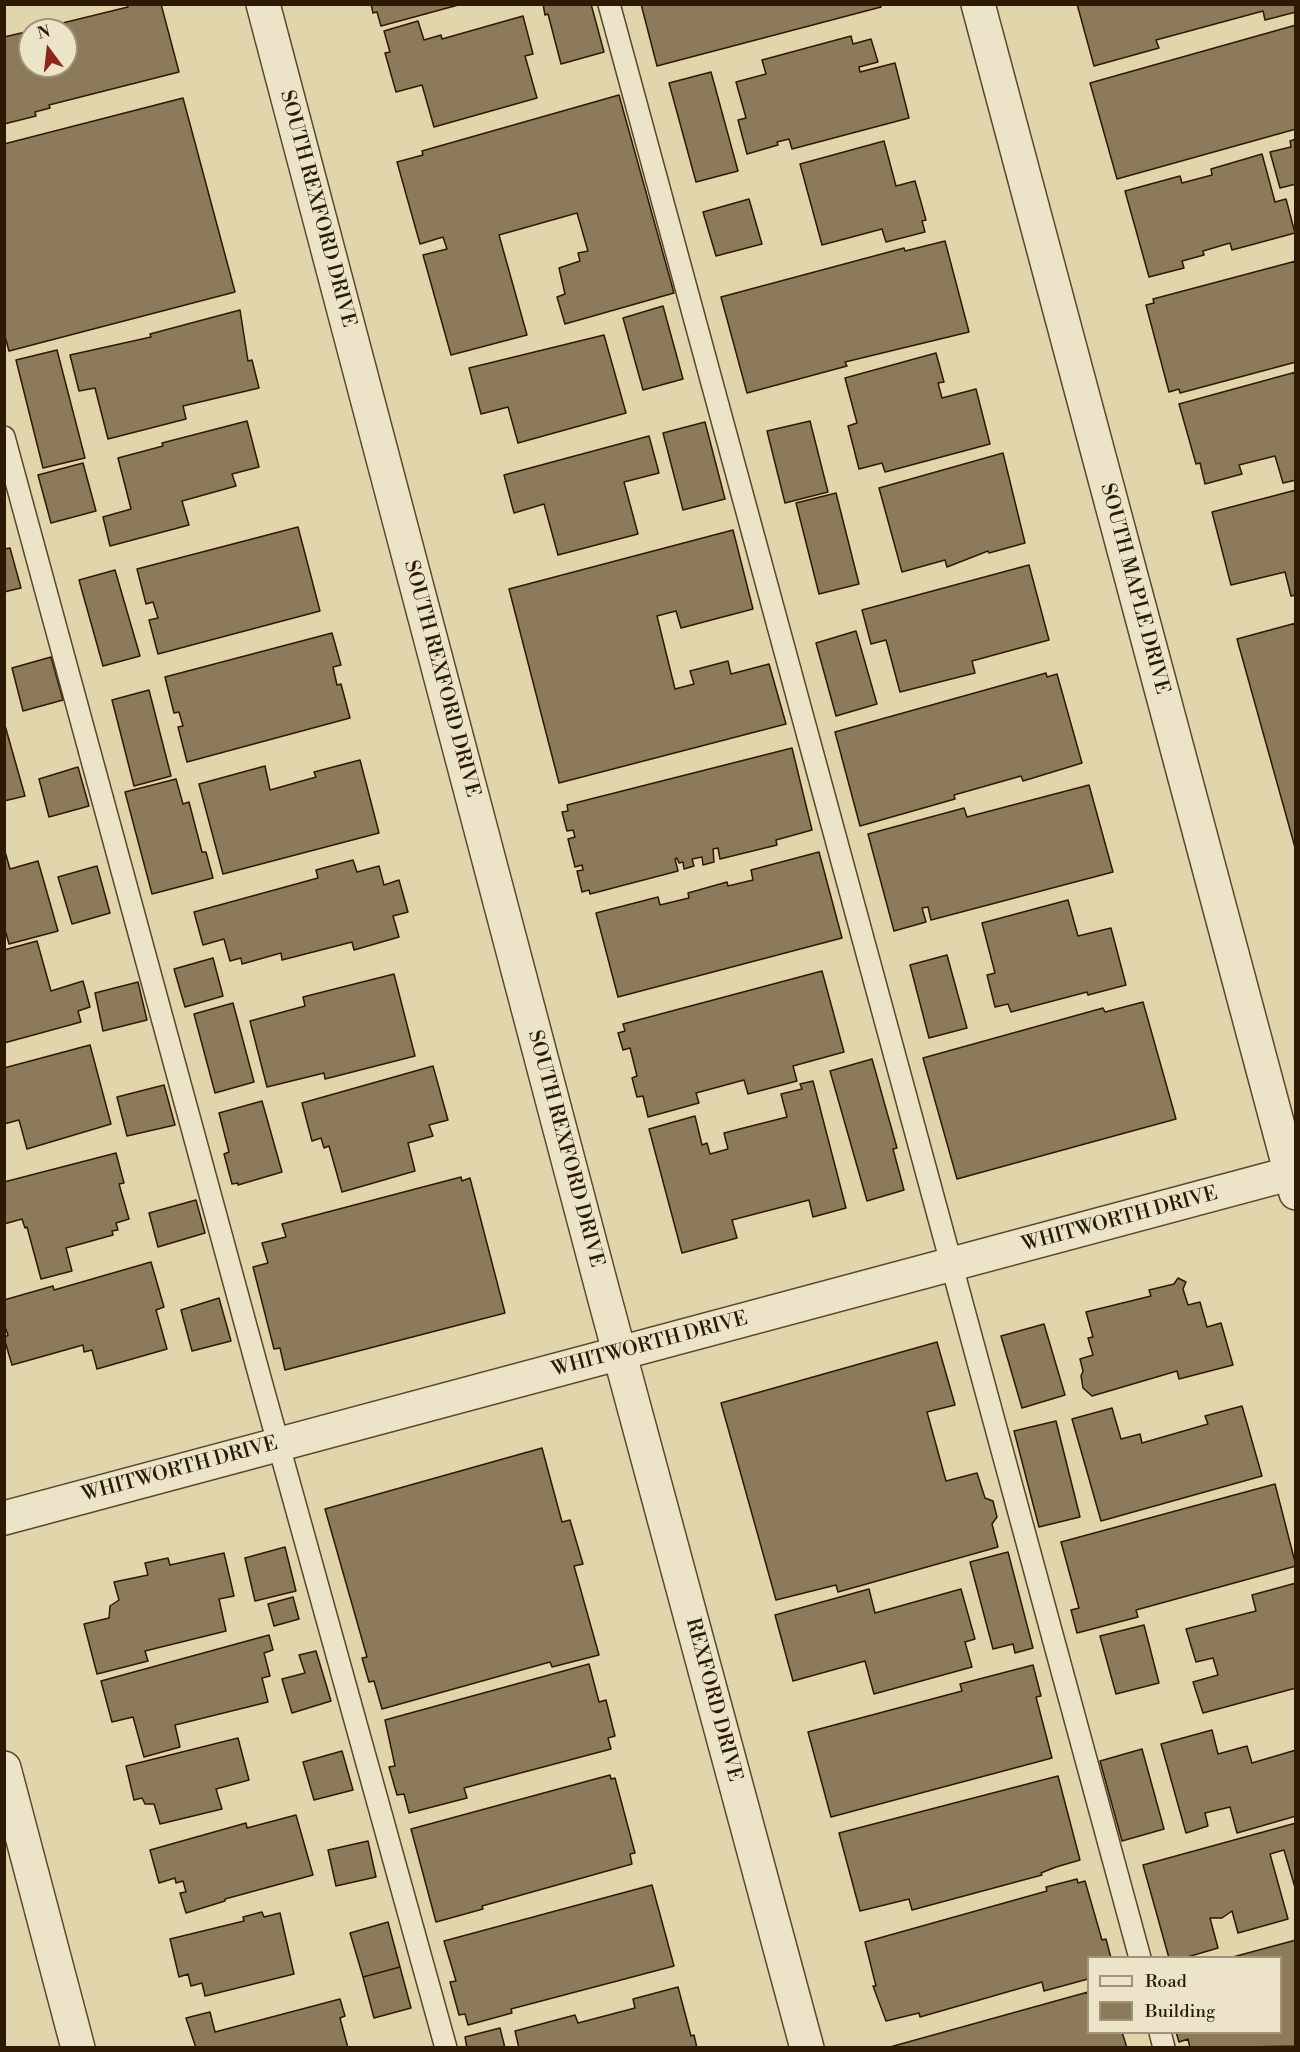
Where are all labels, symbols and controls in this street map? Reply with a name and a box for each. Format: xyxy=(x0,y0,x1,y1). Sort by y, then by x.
north arrow xyxy=(18,18,78,78)
text: N xyxy=(35,21,53,44)
street label: SOUTH REXFORD DRIVE xyxy=(274,88,360,330)
street label: SOUTH MAPLE DRIVE xyxy=(1094,481,1174,697)
street label: SOUTH REXFORD DRIVE xyxy=(398,558,484,800)
street label: SOUTH REXFORD DRIVE xyxy=(522,1028,608,1270)
street label: WHITWORTH DRIVE xyxy=(1019,1182,1221,1258)
street label: WHITWORTH DRIVE xyxy=(549,1307,751,1383)
street label: WHITWORTH DRIVE xyxy=(79,1432,281,1508)
street label: REXFORD DRIVE xyxy=(680,1616,746,1784)
legend xyxy=(1087,1956,1282,2034)
text: Road xyxy=(1145,1970,1187,1993)
text: Building xyxy=(1145,2000,1215,2023)

